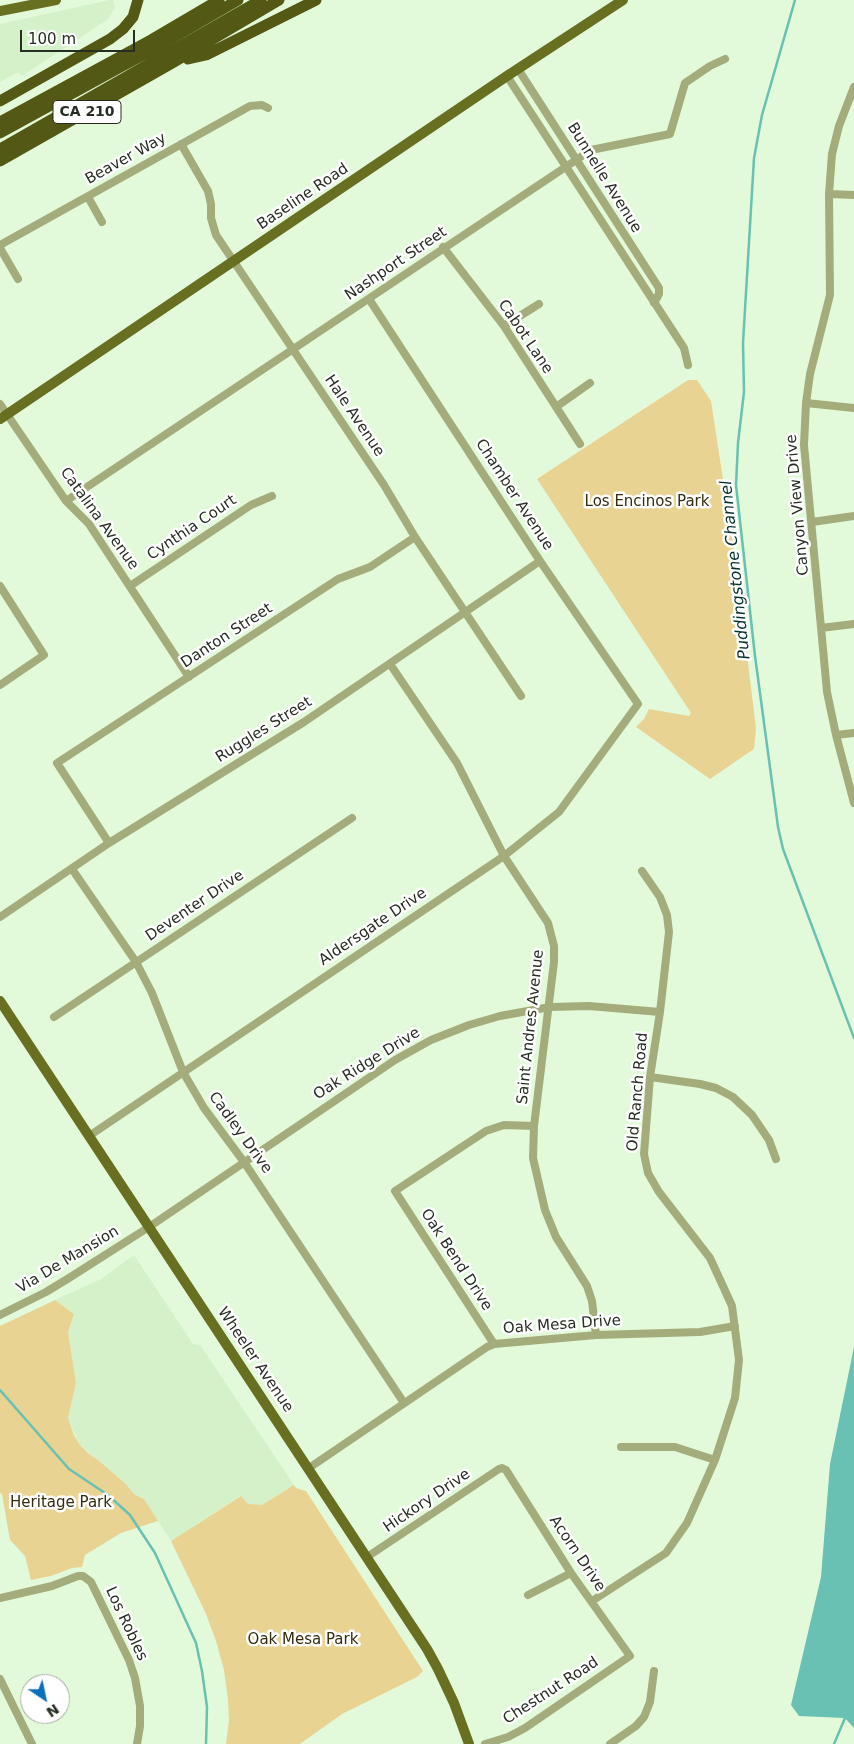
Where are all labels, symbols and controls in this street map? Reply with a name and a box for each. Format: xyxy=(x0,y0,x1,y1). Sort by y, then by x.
scale bar xyxy=(22,20,138,52)
text: 100 m xyxy=(28,30,76,48)
road number: CA 210 xyxy=(53,100,121,124)
street label: Bunnelle Avenue xyxy=(563,120,645,236)
street label: Beaver Way xyxy=(82,129,170,189)
street label: Baseline Road xyxy=(254,160,352,234)
street label: Nashport Street xyxy=(342,223,450,305)
street label: Cabot Lane xyxy=(494,297,556,377)
street label: Hale Avenue xyxy=(320,372,388,460)
street label: Canyon View Drive xyxy=(783,434,813,576)
street label: Chamber Avenue xyxy=(471,436,557,554)
street label: Catalina Avenue xyxy=(56,464,142,574)
water label: Puddingstone Channel xyxy=(717,479,755,661)
street label: Cynthia Court xyxy=(144,492,240,564)
park label: Los Encinos Park xyxy=(585,493,709,511)
street label: Danton Street xyxy=(178,600,276,672)
street label: Ruggles Street xyxy=(213,693,315,767)
street label: Deventer Drive xyxy=(143,867,247,945)
street label: Aldersgate Drive xyxy=(316,884,430,970)
street label: Saint Andres Avenue xyxy=(514,949,548,1105)
street label: Oak Ridge Drive xyxy=(310,1024,424,1104)
street label: Old Ranch Road xyxy=(624,1032,652,1152)
street label: Cadley Drive xyxy=(204,1089,276,1177)
street label: Oak Bend Drive xyxy=(416,1206,496,1314)
street label: Via De Mansion xyxy=(14,1222,122,1298)
street label: Wheeler Avenue xyxy=(213,1304,297,1416)
street label: Oak Mesa Drive xyxy=(502,1312,622,1338)
street label: Hickory Drive xyxy=(380,1465,474,1537)
park label: Heritage Park xyxy=(10,1494,112,1512)
street label: Acorn Drive xyxy=(545,1513,609,1595)
street label: Los Robles xyxy=(101,1584,151,1664)
park label: Oak Mesa Park xyxy=(248,1631,358,1649)
street label: Chestnut Road xyxy=(500,1653,602,1729)
north arrow xyxy=(20,1674,70,1724)
text: N xyxy=(43,1701,62,1721)

